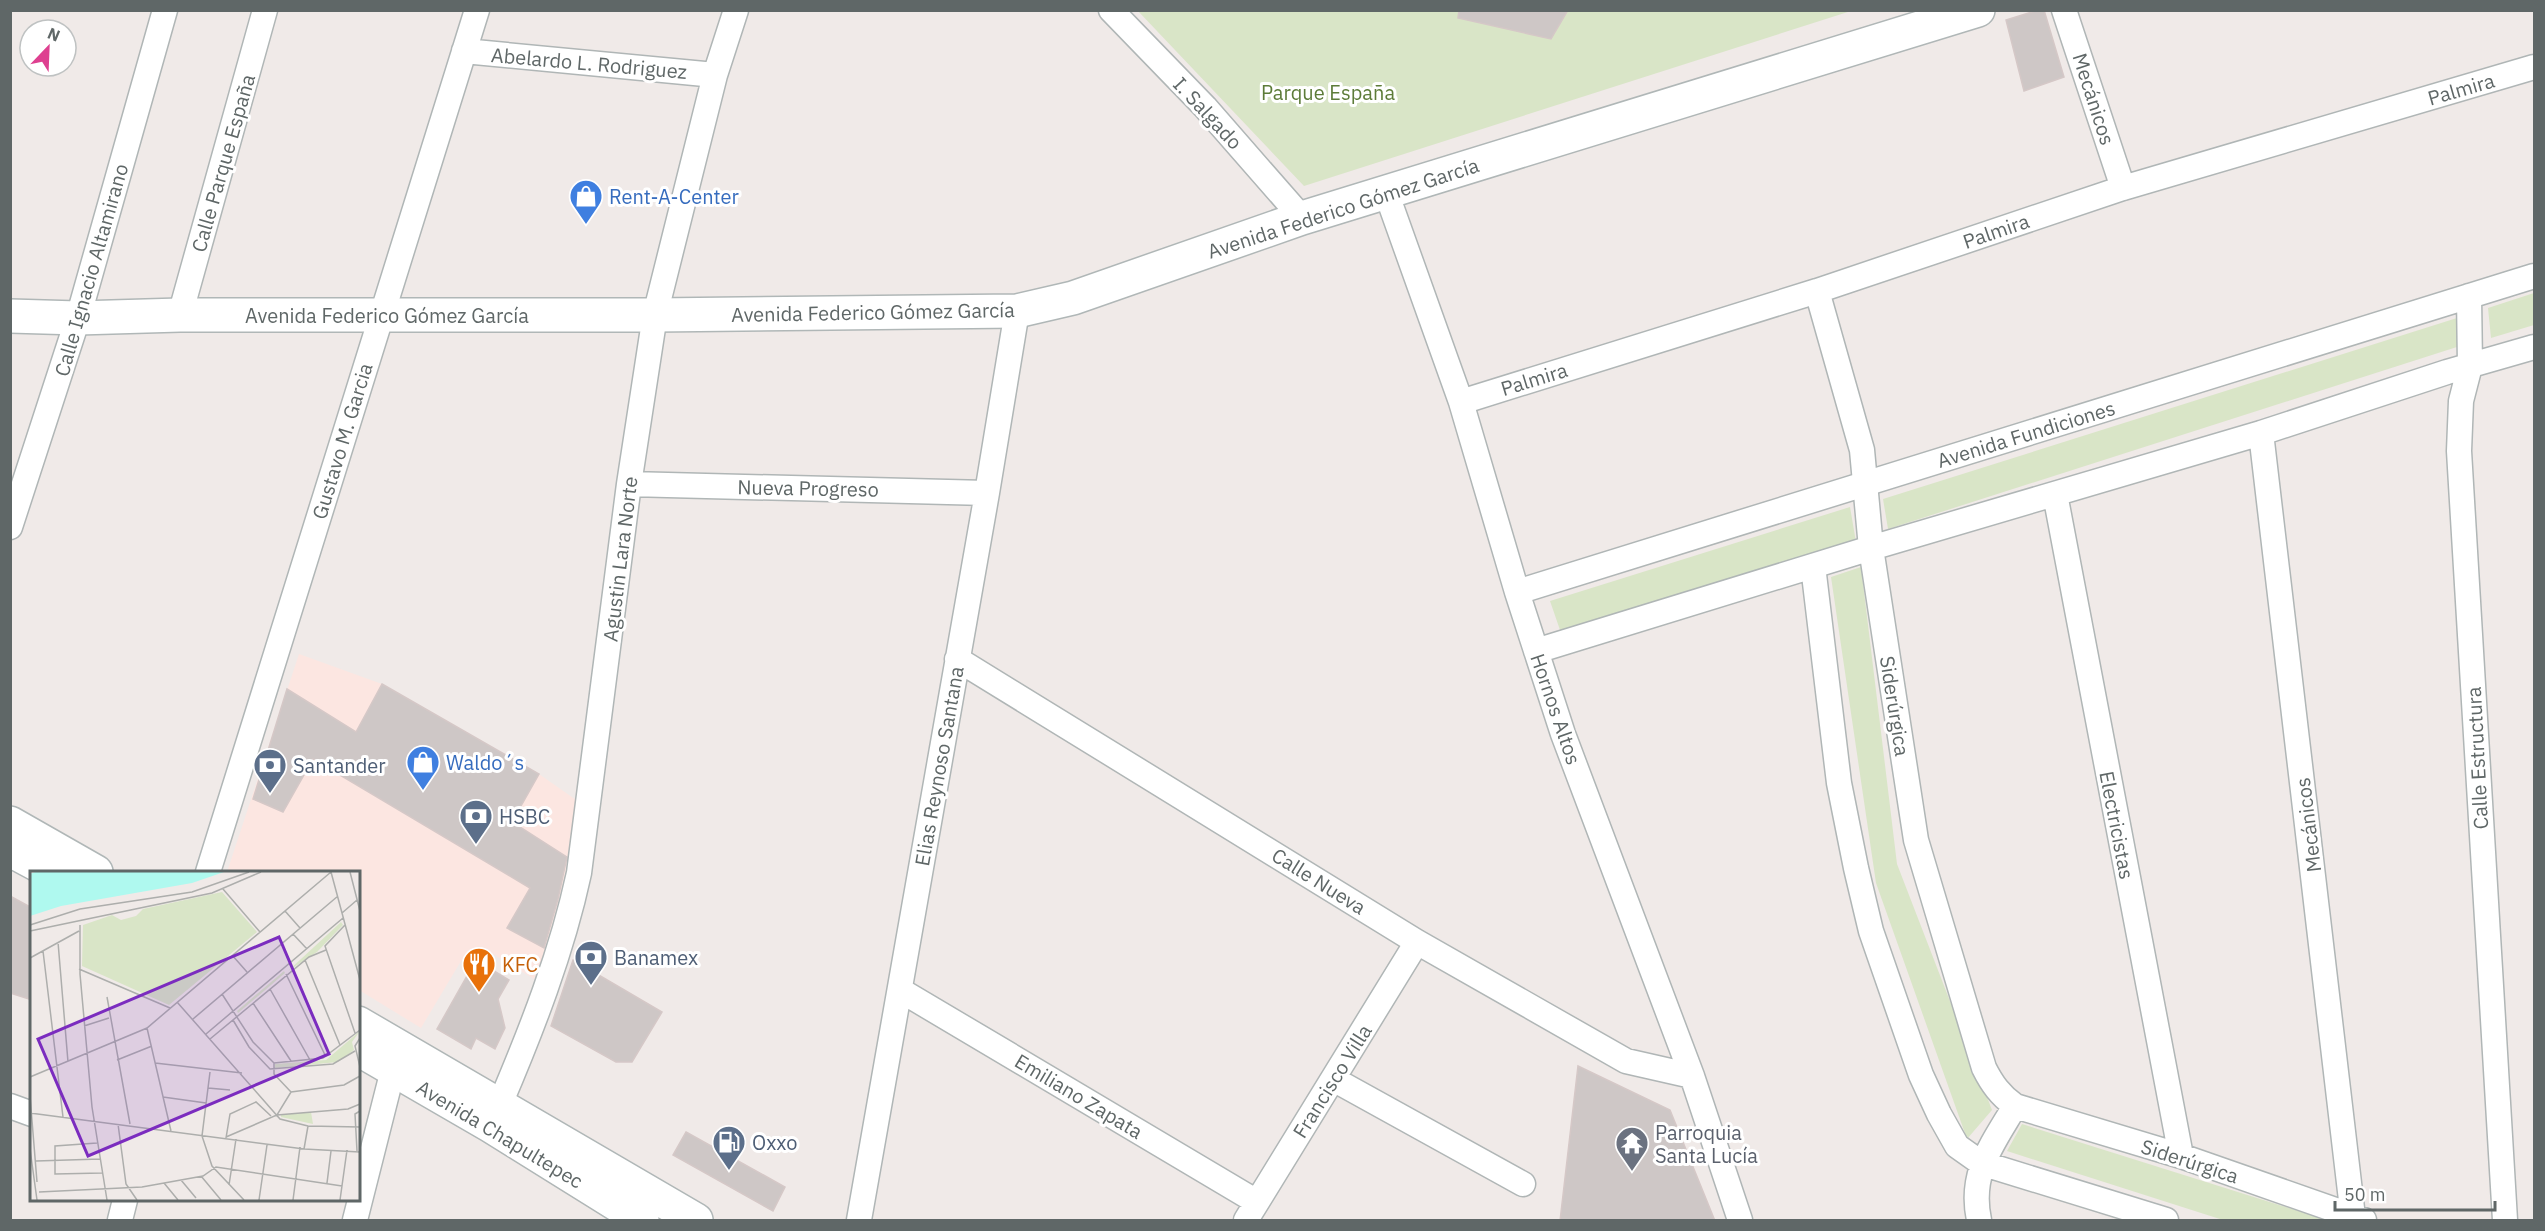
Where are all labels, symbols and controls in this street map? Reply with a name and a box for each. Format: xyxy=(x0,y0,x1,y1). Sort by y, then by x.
north arrow xyxy=(18,18,78,78)
text: N xyxy=(45,23,63,46)
street label: Abelardo L. Rodriguez xyxy=(490,41,688,85)
street label: Mecánicos xyxy=(2066,50,2122,148)
street label: Palmira xyxy=(2424,67,2498,111)
street label: Calle Parque España xyxy=(185,71,261,255)
street label: I. Salgado xyxy=(1167,71,1249,155)
park label: Parque España xyxy=(1261,79,1395,106)
street label: Avenida Federico Gómez García xyxy=(1204,151,1482,265)
street label: Calle Ignacio Altamirano xyxy=(48,161,134,379)
shop icon: Rent-A-Center xyxy=(568,178,604,225)
place label: Rent-A-Center xyxy=(609,183,739,210)
street label: Palmira xyxy=(1959,207,2033,255)
street label: Avenida Federico Gómez García xyxy=(731,296,1015,328)
street label: Avenida Federico Gómez García xyxy=(245,302,529,329)
street label: Palmira xyxy=(1497,356,1571,402)
street label: Gustavo M. Garcia xyxy=(305,359,379,522)
street label: Avenida Fundiciones xyxy=(1934,394,2118,474)
street label: Nueva Progreso xyxy=(737,473,879,503)
street label: Agustin Lara Norte xyxy=(596,475,644,643)
street label: Hornos Altos xyxy=(1524,650,1588,768)
street label: Siderúrgica xyxy=(1874,654,1916,758)
street label: Elias Reynoso Santana xyxy=(908,664,970,868)
street label: Calle Estructura xyxy=(2460,686,2494,830)
shop icon: Waldo´s xyxy=(405,744,441,791)
bank icon: Santander xyxy=(252,747,288,794)
place label: Waldo´s xyxy=(446,749,524,776)
place label: Santander xyxy=(293,752,386,779)
street label: Electricistas xyxy=(2093,769,2141,881)
street label: Mecánicos xyxy=(2289,776,2327,874)
bank icon: HSBC xyxy=(458,798,494,845)
place label: HSBC xyxy=(499,803,550,830)
street label: Calle Nueva xyxy=(1267,841,1371,921)
inset map xyxy=(30,871,360,1201)
bank icon: Banamex xyxy=(573,939,609,986)
place label: Banamex xyxy=(614,944,698,971)
restaurant icon: KFC xyxy=(461,946,497,993)
place label: KFC xyxy=(502,951,538,978)
street label: Francisco Villa xyxy=(1286,1019,1378,1143)
street label: Emiliano Zapata xyxy=(1010,1047,1148,1145)
street label: Avenida Chapultepec xyxy=(412,1074,588,1194)
place label: Parroquia Santa Lucía xyxy=(1655,1119,1758,1169)
fuel station icon: Oxxo xyxy=(711,1124,747,1171)
temple icon: Parroquia Santa Lucía xyxy=(1614,1125,1650,1172)
place label: Oxxo xyxy=(752,1129,797,1156)
street label: Siderúrgica xyxy=(2138,1133,2243,1190)
scale bar xyxy=(2335,1174,2496,1212)
text: 50 m xyxy=(2344,1183,2386,1206)

